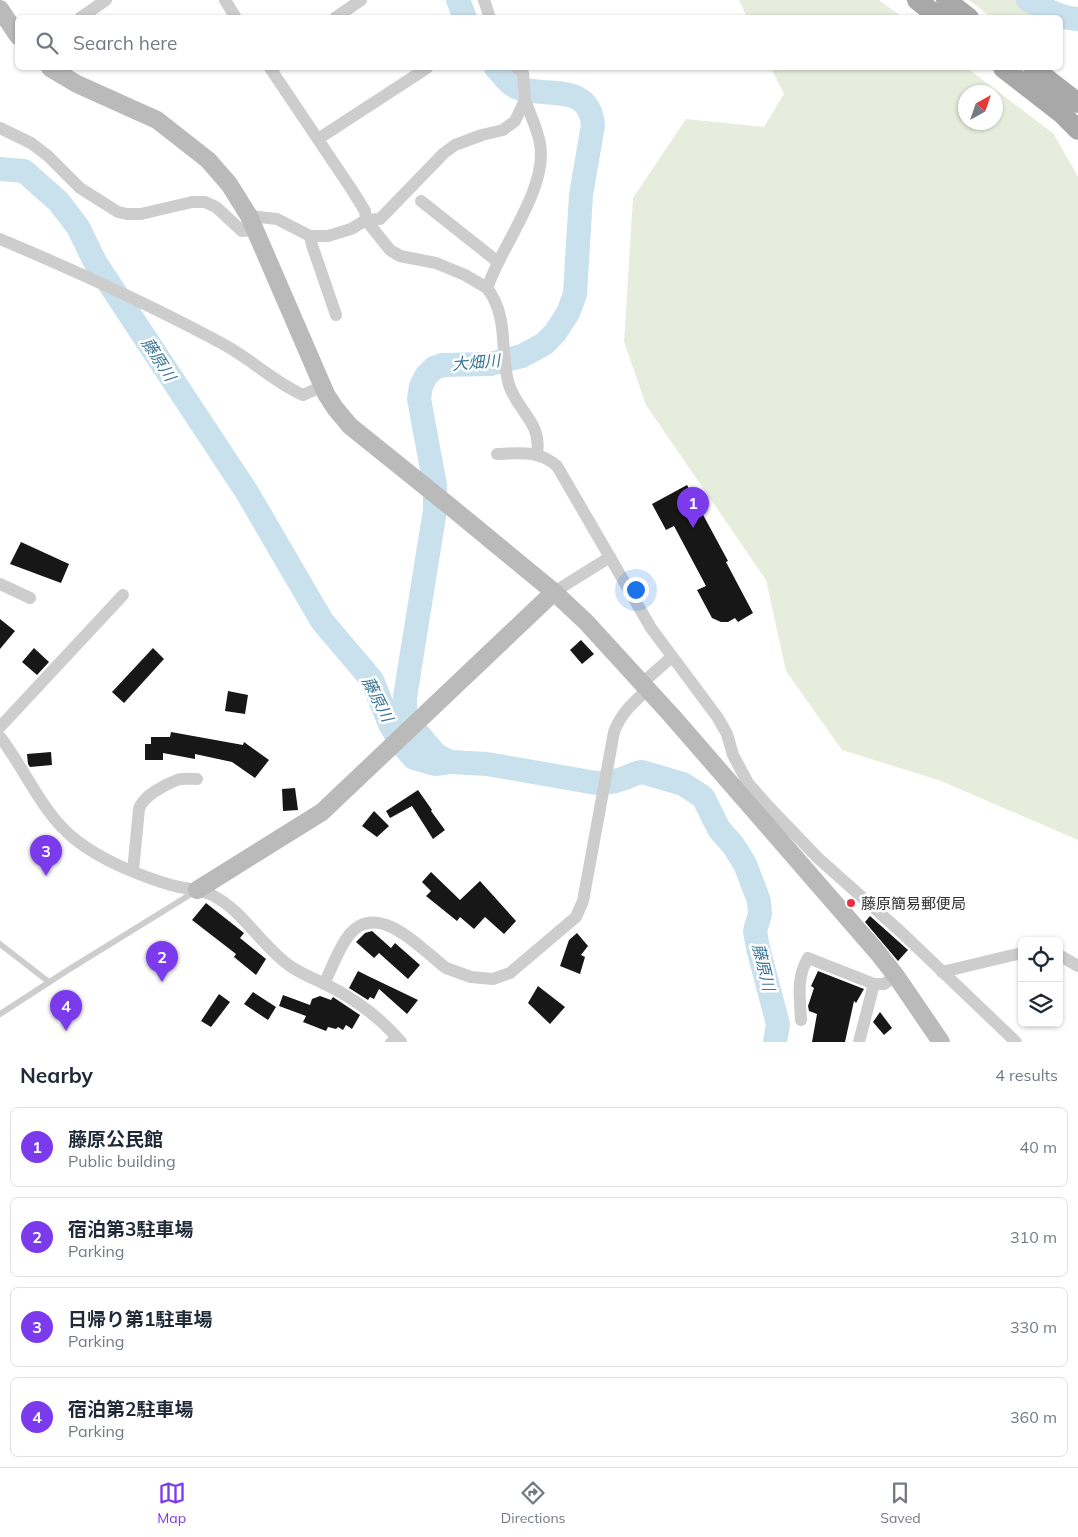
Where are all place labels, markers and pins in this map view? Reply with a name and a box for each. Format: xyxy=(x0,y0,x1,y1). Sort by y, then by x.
pin: 1 xyxy=(677,487,709,528)
pin: 3 xyxy=(30,835,62,876)
place label: 藤原簡易郵便局 xyxy=(861,894,966,913)
marker: 藤原簡易郵便局 xyxy=(845,897,857,909)
pin: 2 xyxy=(146,941,178,982)
pin: 4 xyxy=(50,990,82,1031)

